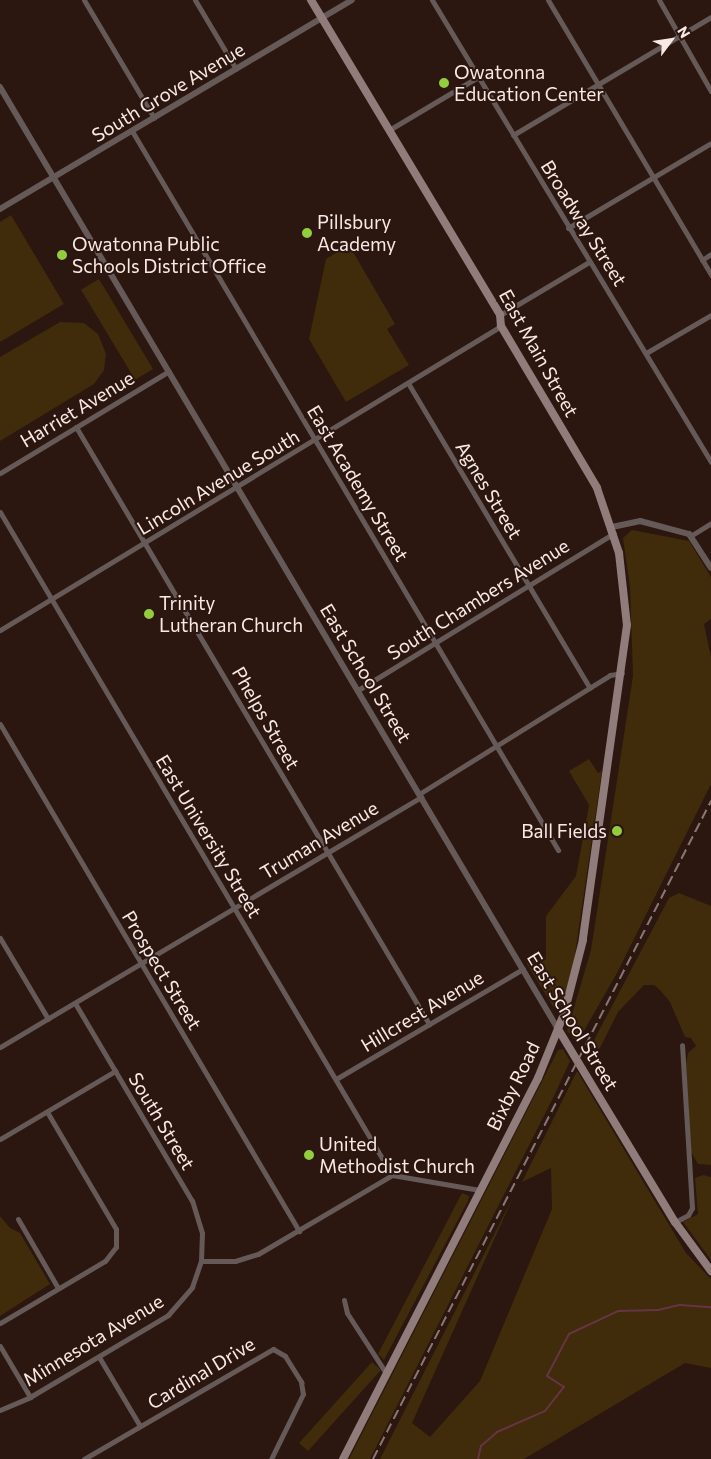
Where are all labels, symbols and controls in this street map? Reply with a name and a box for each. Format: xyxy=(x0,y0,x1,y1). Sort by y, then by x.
north arrow xyxy=(646,15,696,65)
text: N xyxy=(674,23,694,41)
street label: South Grove Avenue xyxy=(88,37,248,147)
place label: Owatonna Education Center xyxy=(454,61,604,105)
marker: Owatonna Education Center xyxy=(438,77,450,89)
street label: Broadway Street xyxy=(536,156,632,290)
place label: Pillsbury Academy xyxy=(317,211,396,255)
marker: Pillsbury Academy xyxy=(301,227,313,239)
place label: Owatonna Public Schools District Office xyxy=(72,233,266,277)
marker: Owatonna Public Schools District Office xyxy=(56,249,68,261)
street label: East Main Street xyxy=(495,285,583,421)
street label: Harriet Avenue xyxy=(16,366,138,452)
street label: East Academy Street xyxy=(302,401,414,565)
street label: Lincoln Avenue South xyxy=(133,424,303,540)
street label: Agnes Street xyxy=(451,437,527,543)
street label: South Chambers Avenue xyxy=(383,534,573,664)
place label: Trinity Lutheran Church xyxy=(159,592,303,636)
street label: East School Street xyxy=(316,600,416,746)
marker: Trinity Lutheran Church xyxy=(143,608,155,620)
street label: Phelps Street xyxy=(227,663,305,773)
street label: East University Street xyxy=(151,750,267,922)
street label: Truman Avenue xyxy=(256,796,382,884)
place label: Ball Fields xyxy=(521,820,607,842)
marker: Ball Fields xyxy=(611,825,623,837)
street label: Prospect Street xyxy=(118,906,206,1034)
street label: East School Street xyxy=(523,948,623,1094)
street label: Hillcrest Avenue xyxy=(357,965,487,1057)
street label: Bixby Road xyxy=(482,1038,544,1134)
street label: South Street xyxy=(124,1068,200,1174)
place label: United Methodist Church xyxy=(319,1133,475,1177)
marker: United Methodist Church xyxy=(303,1149,315,1161)
street label: Minnesota Avenue xyxy=(19,1289,167,1391)
street label: Cardinal Drive xyxy=(143,1332,259,1414)

